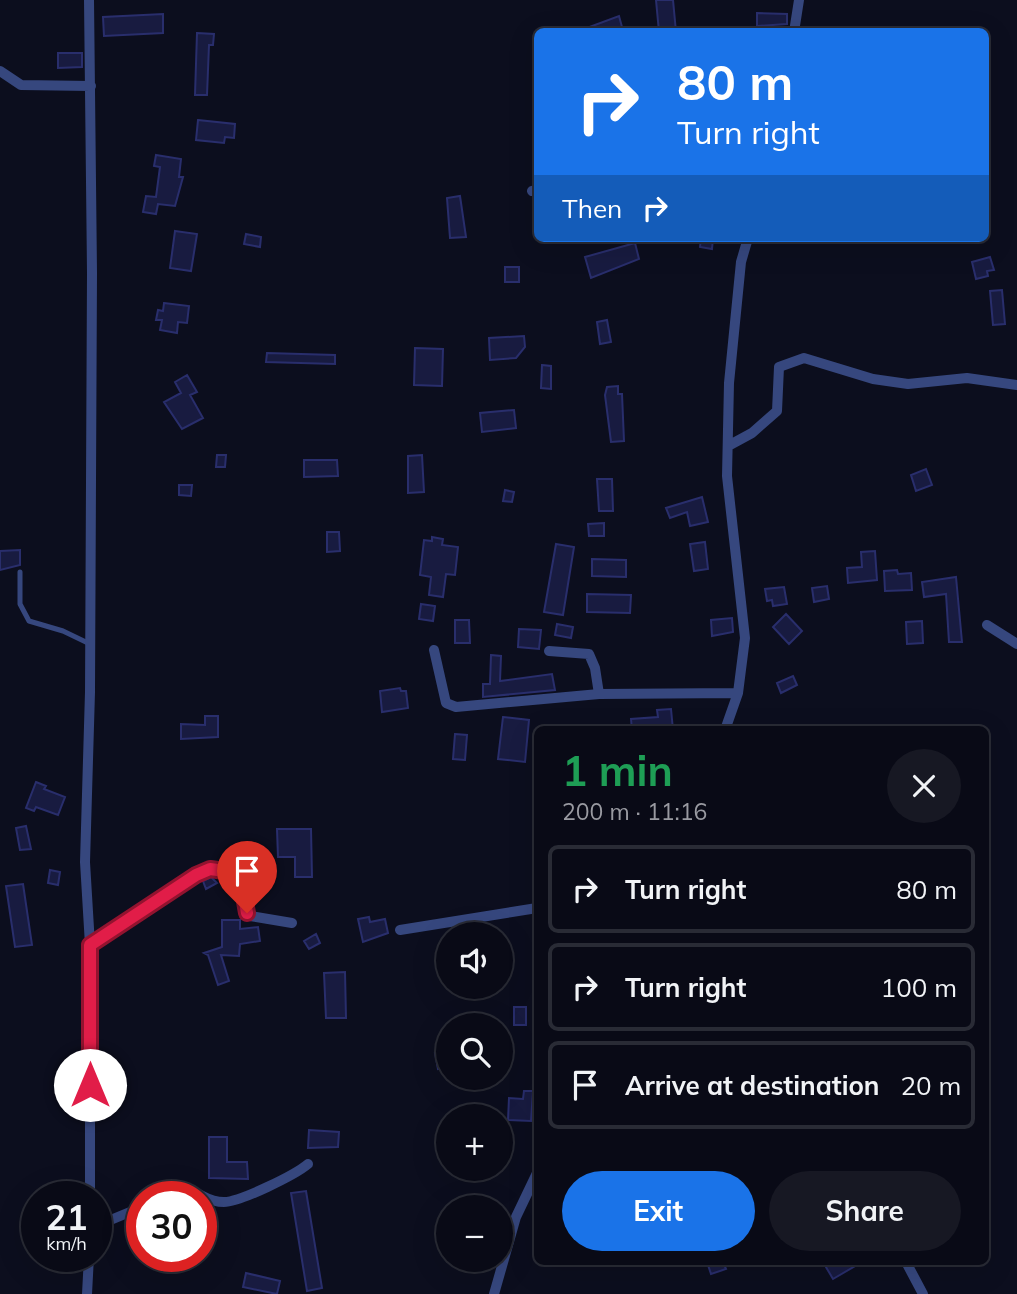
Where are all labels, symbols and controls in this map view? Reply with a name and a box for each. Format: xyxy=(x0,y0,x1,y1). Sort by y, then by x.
text: 80 m xyxy=(677,51,793,112)
icon: right xyxy=(562,56,653,147)
text: Turn right xyxy=(677,112,820,152)
icon: right xyxy=(636,189,674,227)
text: Then xyxy=(562,192,622,225)
text: 1 min xyxy=(562,744,673,797)
button: close xyxy=(887,749,961,823)
text: 200 m · 11:16 xyxy=(562,797,707,826)
pin xyxy=(217,841,277,913)
icon: arrive xyxy=(228,852,266,890)
icon: right xyxy=(566,870,604,908)
text: Turn right xyxy=(625,873,746,906)
text: 80 m xyxy=(896,873,957,906)
map controls xyxy=(436,922,513,1272)
button: sound xyxy=(436,922,513,999)
icon: right xyxy=(566,968,604,1006)
text: Turn right xyxy=(625,971,746,1004)
text: 100 m xyxy=(881,971,957,1004)
button: search xyxy=(436,1013,513,1090)
position arrow xyxy=(53,1048,127,1122)
icon: arrive xyxy=(566,1066,604,1104)
text: Arrive at destination xyxy=(625,1069,880,1102)
text: 20 m xyxy=(901,1069,961,1102)
button: + xyxy=(436,1104,513,1181)
button: Exit xyxy=(562,1171,755,1251)
button: Share xyxy=(769,1171,961,1251)
speed limit sign: 30 xyxy=(126,1181,217,1272)
text: 21 xyxy=(45,1195,88,1239)
button: − xyxy=(436,1195,513,1272)
text: km/h xyxy=(46,1232,87,1255)

